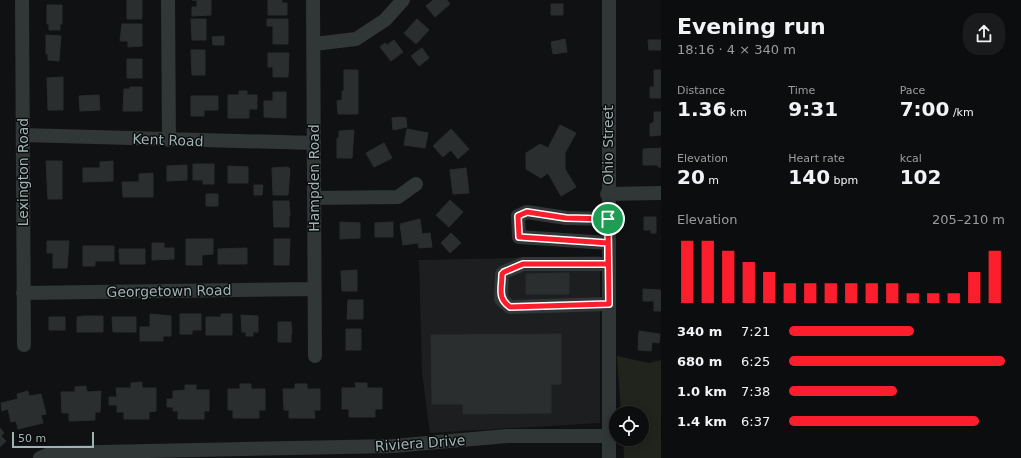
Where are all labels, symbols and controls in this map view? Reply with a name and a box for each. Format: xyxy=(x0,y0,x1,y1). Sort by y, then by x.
button: share xyxy=(963,13,1005,55)
text: Evening run xyxy=(677,14,826,39)
text: 18:16 · 4 × 340 m xyxy=(677,42,796,57)
text: Distance xyxy=(677,84,725,97)
text: Time xyxy=(788,84,815,97)
text: Pace xyxy=(900,84,925,97)
text: 1.36 xyxy=(677,97,726,121)
text: 9:31 xyxy=(788,97,838,121)
text: 7:00 xyxy=(900,97,949,121)
street label: Ohio Street xyxy=(600,105,616,185)
text: km xyxy=(726,106,747,119)
text: /km xyxy=(949,106,974,119)
street label: Lexington Road xyxy=(15,118,31,226)
street label: Hampden Road xyxy=(306,124,322,232)
street label: Kent Road xyxy=(132,131,204,149)
text: Elevation xyxy=(677,152,728,165)
text: Heart rate xyxy=(788,152,845,165)
text: kcal xyxy=(900,152,922,165)
text: 20 xyxy=(677,165,705,189)
text: 140 xyxy=(788,165,830,189)
text: 102 xyxy=(900,165,941,189)
text: m xyxy=(705,174,719,187)
text: bpm xyxy=(830,174,858,187)
pin xyxy=(591,202,625,236)
icon: arrive xyxy=(597,208,619,230)
text: Elevation xyxy=(677,212,737,227)
text: 205–210 m xyxy=(932,212,1005,227)
street label: Georgetown Road xyxy=(106,282,232,300)
text: 340 m xyxy=(677,324,722,339)
text: 7:21 xyxy=(741,324,770,339)
text: 680 m xyxy=(677,354,722,369)
text: 6:25 xyxy=(741,354,770,369)
text: 1.0 km xyxy=(677,384,727,399)
text: 7:38 xyxy=(741,384,770,399)
map controls xyxy=(609,406,649,446)
button: locate xyxy=(609,406,649,446)
text: 1.4 km xyxy=(677,414,727,429)
text: 6:37 xyxy=(741,414,770,429)
scale bar xyxy=(12,430,94,449)
text: 50 m xyxy=(18,432,46,445)
street label: Riviera Drive xyxy=(374,432,466,454)

